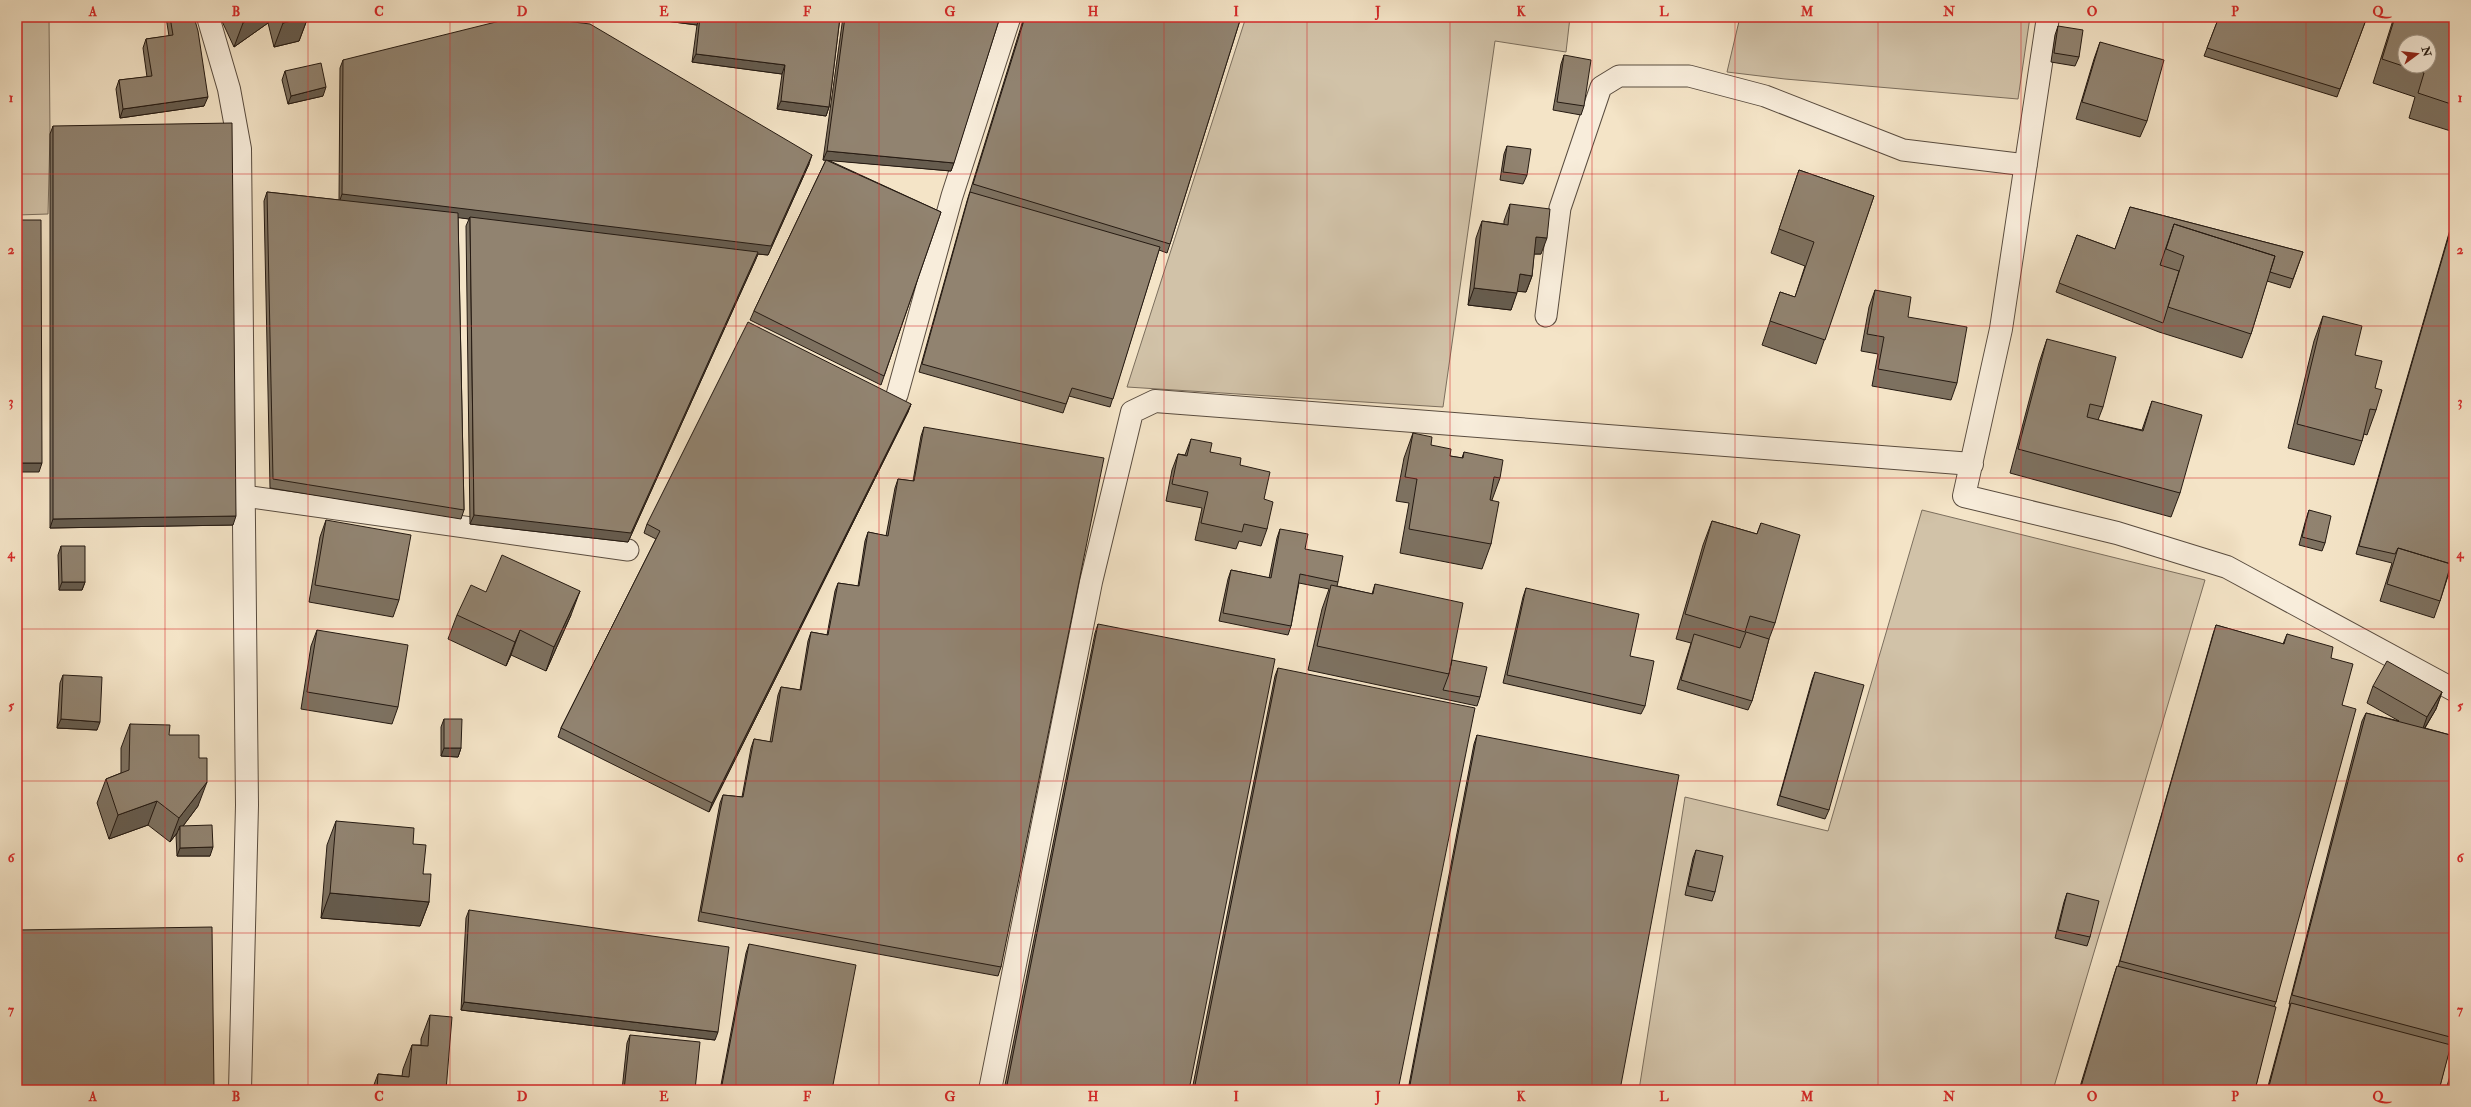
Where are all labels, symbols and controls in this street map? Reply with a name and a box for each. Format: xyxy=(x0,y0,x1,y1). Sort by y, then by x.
text: A xyxy=(88,4,98,20)
text: B xyxy=(232,4,240,20)
text: C xyxy=(374,4,384,20)
text: D xyxy=(517,4,528,20)
text: E xyxy=(659,4,669,20)
text: F xyxy=(803,4,812,20)
text: G xyxy=(945,4,956,20)
text: H xyxy=(1088,4,1099,20)
text: I xyxy=(1233,4,1239,20)
text: J xyxy=(1374,4,1381,21)
text: K xyxy=(1516,4,1526,20)
text: L xyxy=(1659,4,1669,20)
text: M xyxy=(1800,4,1814,20)
text: N xyxy=(1942,4,1955,20)
text: O xyxy=(2087,4,2098,20)
text: P xyxy=(2231,4,2239,20)
text: Q xyxy=(2373,4,2393,20)
north arrow xyxy=(2397,34,2437,74)
text: N xyxy=(2418,44,2434,59)
text: 1 xyxy=(9,90,14,106)
text: 1 xyxy=(2458,90,2463,106)
text: 2 xyxy=(8,242,15,258)
text: 2 xyxy=(2457,242,2464,258)
text: 3 xyxy=(9,394,14,410)
text: 3 xyxy=(2458,394,2463,410)
text: 4 xyxy=(6,546,15,562)
text: 4 xyxy=(2455,546,2464,562)
text: 5 xyxy=(8,698,14,714)
text: 5 xyxy=(2457,698,2463,714)
text: 6 xyxy=(8,850,16,866)
text: 6 xyxy=(2457,850,2465,866)
text: 7 xyxy=(8,1002,15,1018)
text: 7 xyxy=(2457,1002,2464,1018)
text: A xyxy=(88,1089,98,1105)
text: B xyxy=(232,1089,240,1105)
text: C xyxy=(374,1089,384,1105)
text: D xyxy=(517,1089,528,1105)
text: E xyxy=(659,1089,669,1105)
text: F xyxy=(803,1089,812,1105)
text: G xyxy=(945,1089,956,1105)
text: H xyxy=(1088,1089,1099,1105)
text: I xyxy=(1233,1089,1239,1105)
text: J xyxy=(1374,1089,1381,1106)
text: K xyxy=(1516,1089,1526,1105)
text: L xyxy=(1659,1089,1669,1105)
text: M xyxy=(1800,1089,1814,1105)
text: N xyxy=(1942,1089,1955,1105)
text: O xyxy=(2087,1089,2098,1105)
text: P xyxy=(2231,1089,2239,1105)
text: Q xyxy=(2373,1089,2393,1105)

